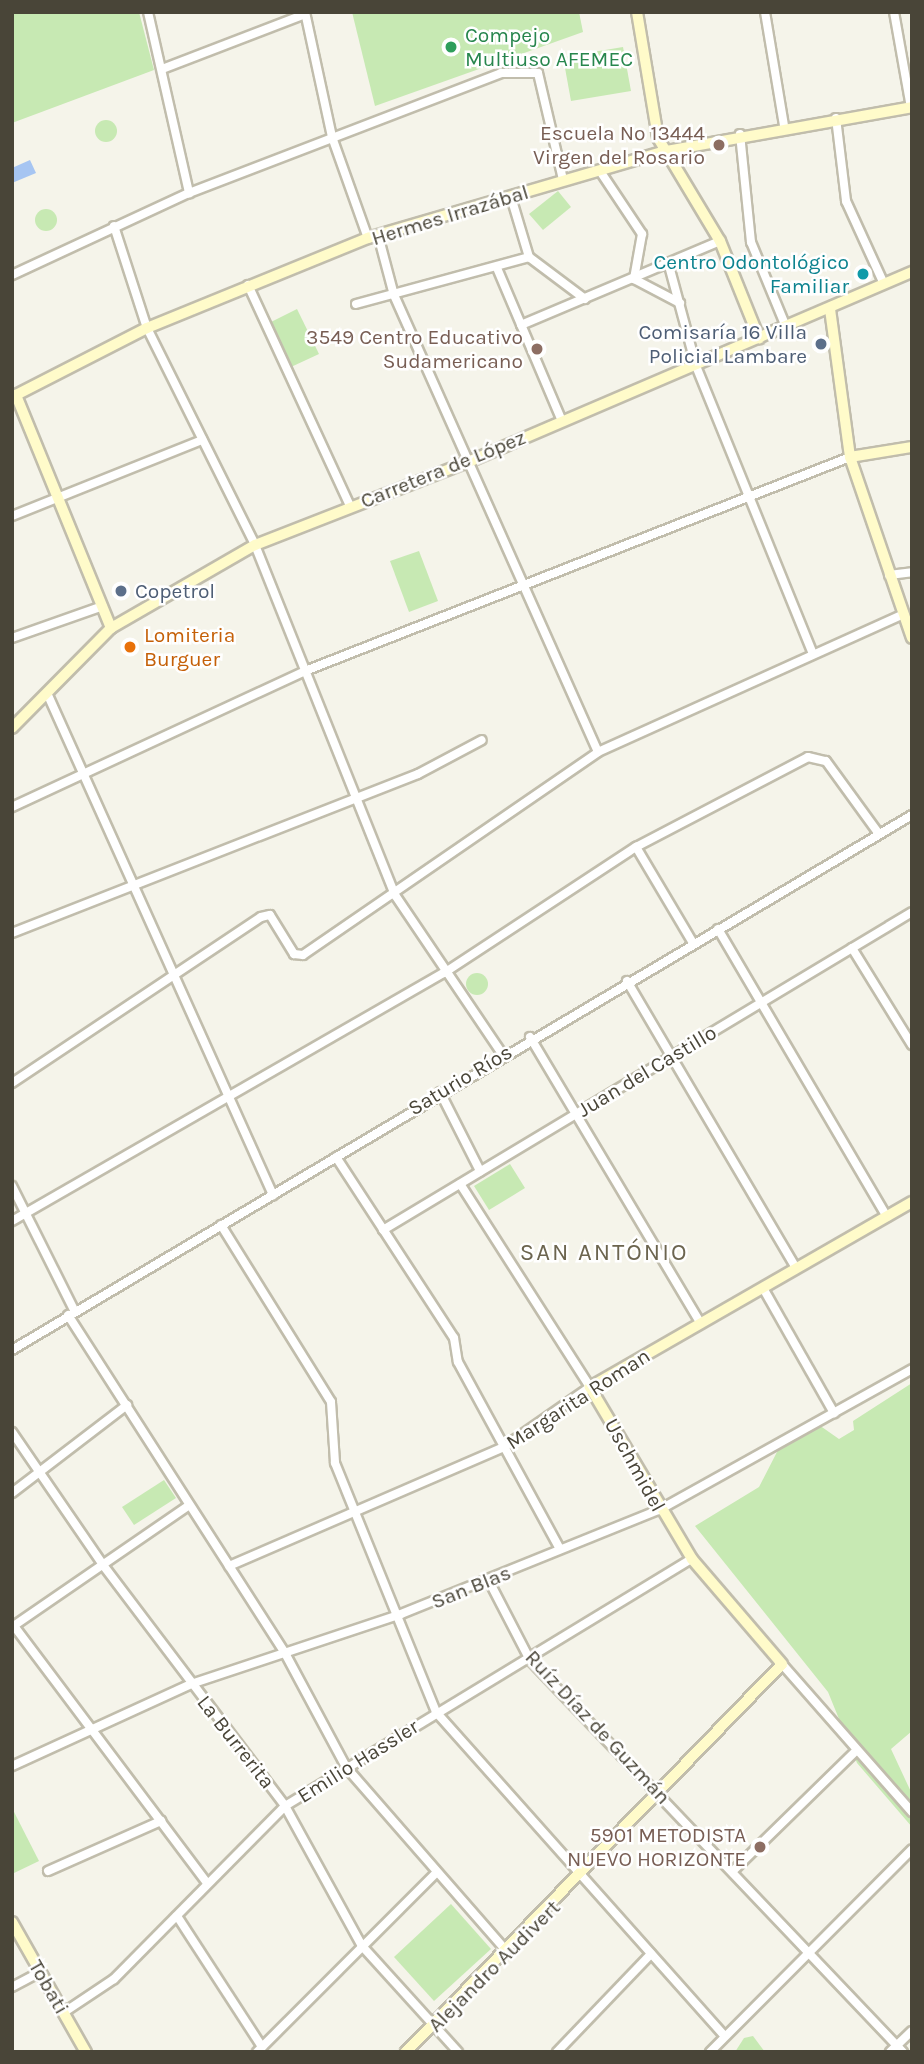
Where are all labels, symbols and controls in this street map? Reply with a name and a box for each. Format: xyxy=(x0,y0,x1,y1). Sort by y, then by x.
place label: Compejo Multiuso AFEMEC xyxy=(465,22,633,72)
marker: Compejo Multiuso AFEMEC xyxy=(443,39,459,55)
place label: Escuela Nº 13444 Virgen del Rosario xyxy=(533,120,705,170)
marker: Escuela Nº 13444 Virgen del Rosario xyxy=(711,137,727,153)
street label: Hermes Irrazábal xyxy=(368,179,532,251)
place label: Centro Odontológico Familiar xyxy=(653,249,849,299)
marker: Centro Odontológico Familiar xyxy=(855,266,871,282)
place label: Comisaría 16 Villa Policial Lambare xyxy=(638,319,807,369)
place label: 3549 Centro Educativo Sudamericano xyxy=(306,324,523,374)
marker: Comisaría 16 Villa Policial Lambare xyxy=(813,336,829,352)
marker: 3549 Centro Educativo Sudamericano xyxy=(529,341,545,357)
street label: Carretera de López xyxy=(357,424,529,514)
place label: Copetrol xyxy=(135,578,215,604)
marker: Copetrol xyxy=(113,583,129,599)
place label: Lomiteria Burguer xyxy=(144,622,235,672)
marker: Lomiteria Burguer xyxy=(122,639,138,655)
street label: Juan del Castillo xyxy=(573,1020,721,1122)
street label: Saturio Ríos xyxy=(403,1039,517,1121)
district label: SAN ANTÓNIO xyxy=(521,1239,687,1267)
street label: Margarita Roman xyxy=(501,1343,655,1455)
street label: Uschmidel xyxy=(599,1414,671,1516)
street label: San Blas xyxy=(428,1560,514,1614)
street label: Ruíz Díaz de Guzmán xyxy=(520,1645,676,1809)
street label: La Burrerita xyxy=(192,1690,280,1794)
street label: Emilio Hassler xyxy=(293,1714,423,1808)
place label: 5901 METODISTA NUEVO HORIZONTE xyxy=(567,1822,746,1872)
marker: 5901 METODISTA NUEVO HORIZONTE xyxy=(752,1839,768,1855)
street label: Alejandro Audivert xyxy=(423,1895,565,2037)
street label: Tobati xyxy=(23,1955,75,2019)

